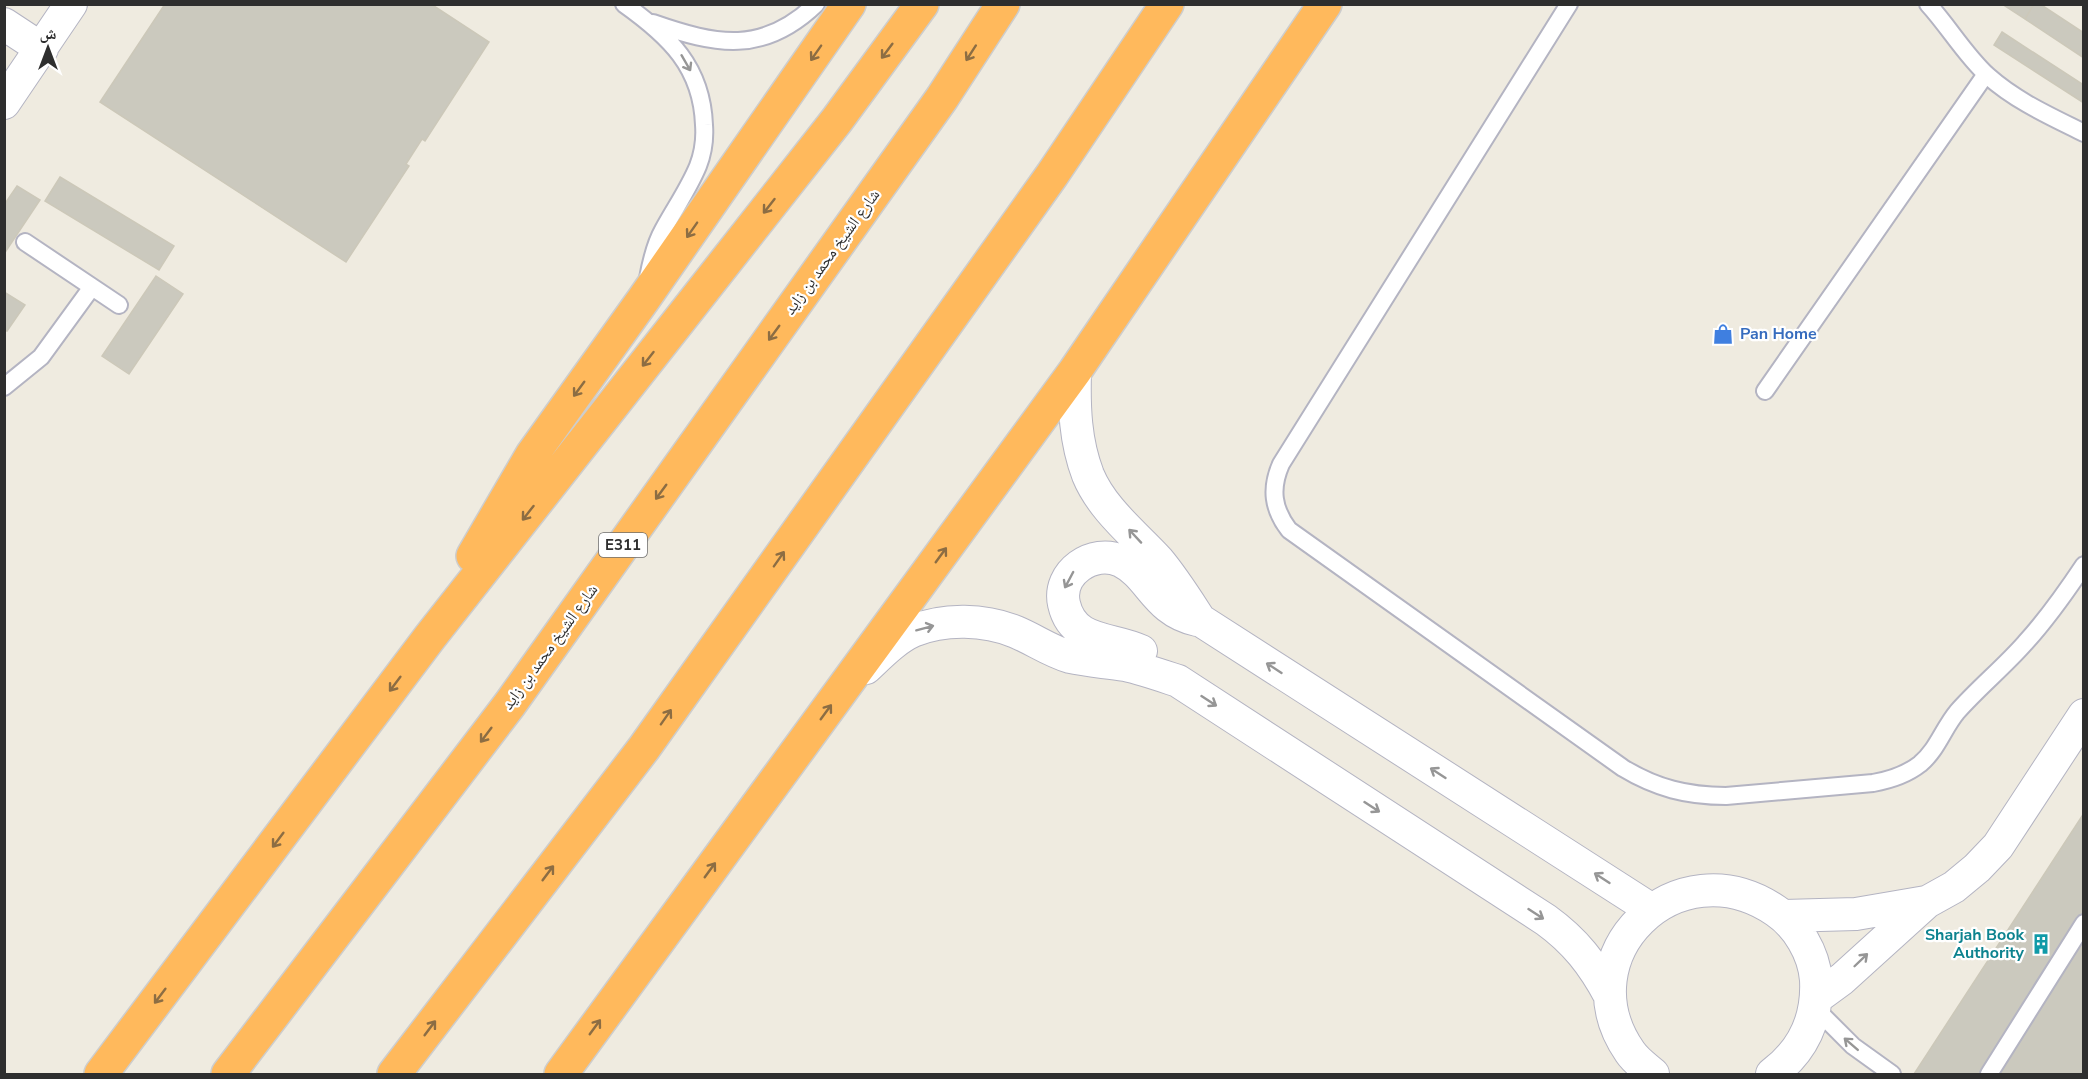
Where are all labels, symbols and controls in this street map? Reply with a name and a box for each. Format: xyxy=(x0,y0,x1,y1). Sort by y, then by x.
north arrow xyxy=(18,18,78,78)
text: ش xyxy=(40,23,57,45)
one-way arrow xyxy=(881,43,894,59)
one-way arrow xyxy=(810,44,822,60)
one-way arrow xyxy=(965,45,977,61)
one-way arrow xyxy=(681,54,693,71)
street label: شارع الشيخ محمد بن زايد xyxy=(779,185,885,319)
one-way arrow xyxy=(762,198,775,214)
one-way arrow xyxy=(686,221,698,237)
shop icon: Pan Home xyxy=(1711,322,1735,346)
place label: Pan Home xyxy=(1740,323,1817,345)
one-way arrow xyxy=(768,325,780,341)
one-way arrow xyxy=(642,351,655,367)
one-way arrow xyxy=(573,380,586,396)
one-way arrow xyxy=(655,483,667,499)
one-way arrow xyxy=(521,504,534,520)
one-way arrow xyxy=(1127,528,1142,543)
road number: E311 xyxy=(599,533,647,557)
one-way arrow xyxy=(934,548,947,564)
one-way arrow xyxy=(773,551,785,567)
one-way arrow xyxy=(1063,571,1075,588)
street label: شارع الشيخ محمد بن زايد xyxy=(497,580,603,714)
one-way arrow xyxy=(916,622,935,633)
one-way arrow xyxy=(1266,661,1283,673)
one-way arrow xyxy=(388,675,401,691)
one-way arrow xyxy=(1200,696,1217,708)
one-way arrow xyxy=(819,705,832,721)
one-way arrow xyxy=(660,710,672,726)
one-way arrow xyxy=(479,727,492,743)
one-way arrow xyxy=(1430,766,1447,778)
one-way arrow xyxy=(1364,801,1381,814)
one-way arrow xyxy=(271,831,284,847)
one-way arrow xyxy=(704,862,717,878)
one-way arrow xyxy=(542,865,555,881)
one-way arrow xyxy=(1595,872,1611,884)
one-way arrow xyxy=(1527,908,1544,920)
place label: Sharjah Book Authority xyxy=(1925,924,2025,964)
building icon: Sharjah Book Authority xyxy=(2029,932,2053,956)
one-way arrow xyxy=(1853,953,1868,968)
one-way arrow xyxy=(154,987,167,1003)
one-way arrow xyxy=(423,1020,436,1036)
one-way arrow xyxy=(589,1020,602,1036)
one-way arrow xyxy=(1843,1038,1859,1051)

